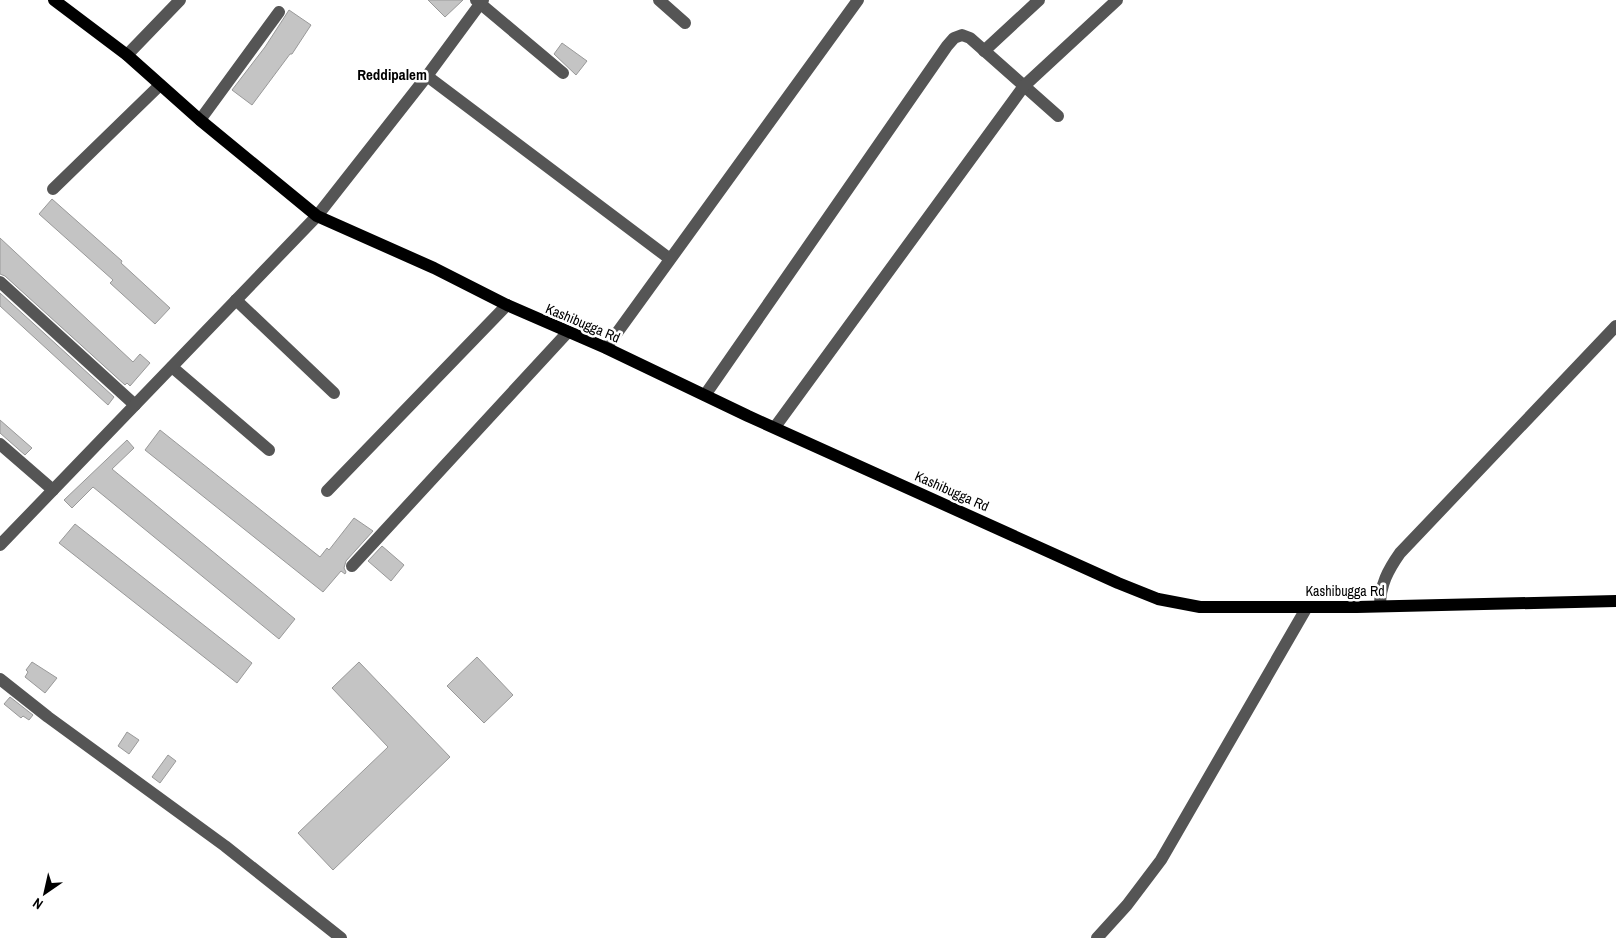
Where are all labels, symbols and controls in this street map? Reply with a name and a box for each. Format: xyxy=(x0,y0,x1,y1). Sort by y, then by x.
district label: Reddipalem xyxy=(357,64,427,85)
street label: Kashibugga Rd xyxy=(543,299,623,347)
street label: Kashibugga Rd xyxy=(912,467,992,515)
street label: Kashibugga Rd xyxy=(1305,582,1385,600)
north arrow xyxy=(20,868,70,918)
text: N xyxy=(29,894,46,914)

